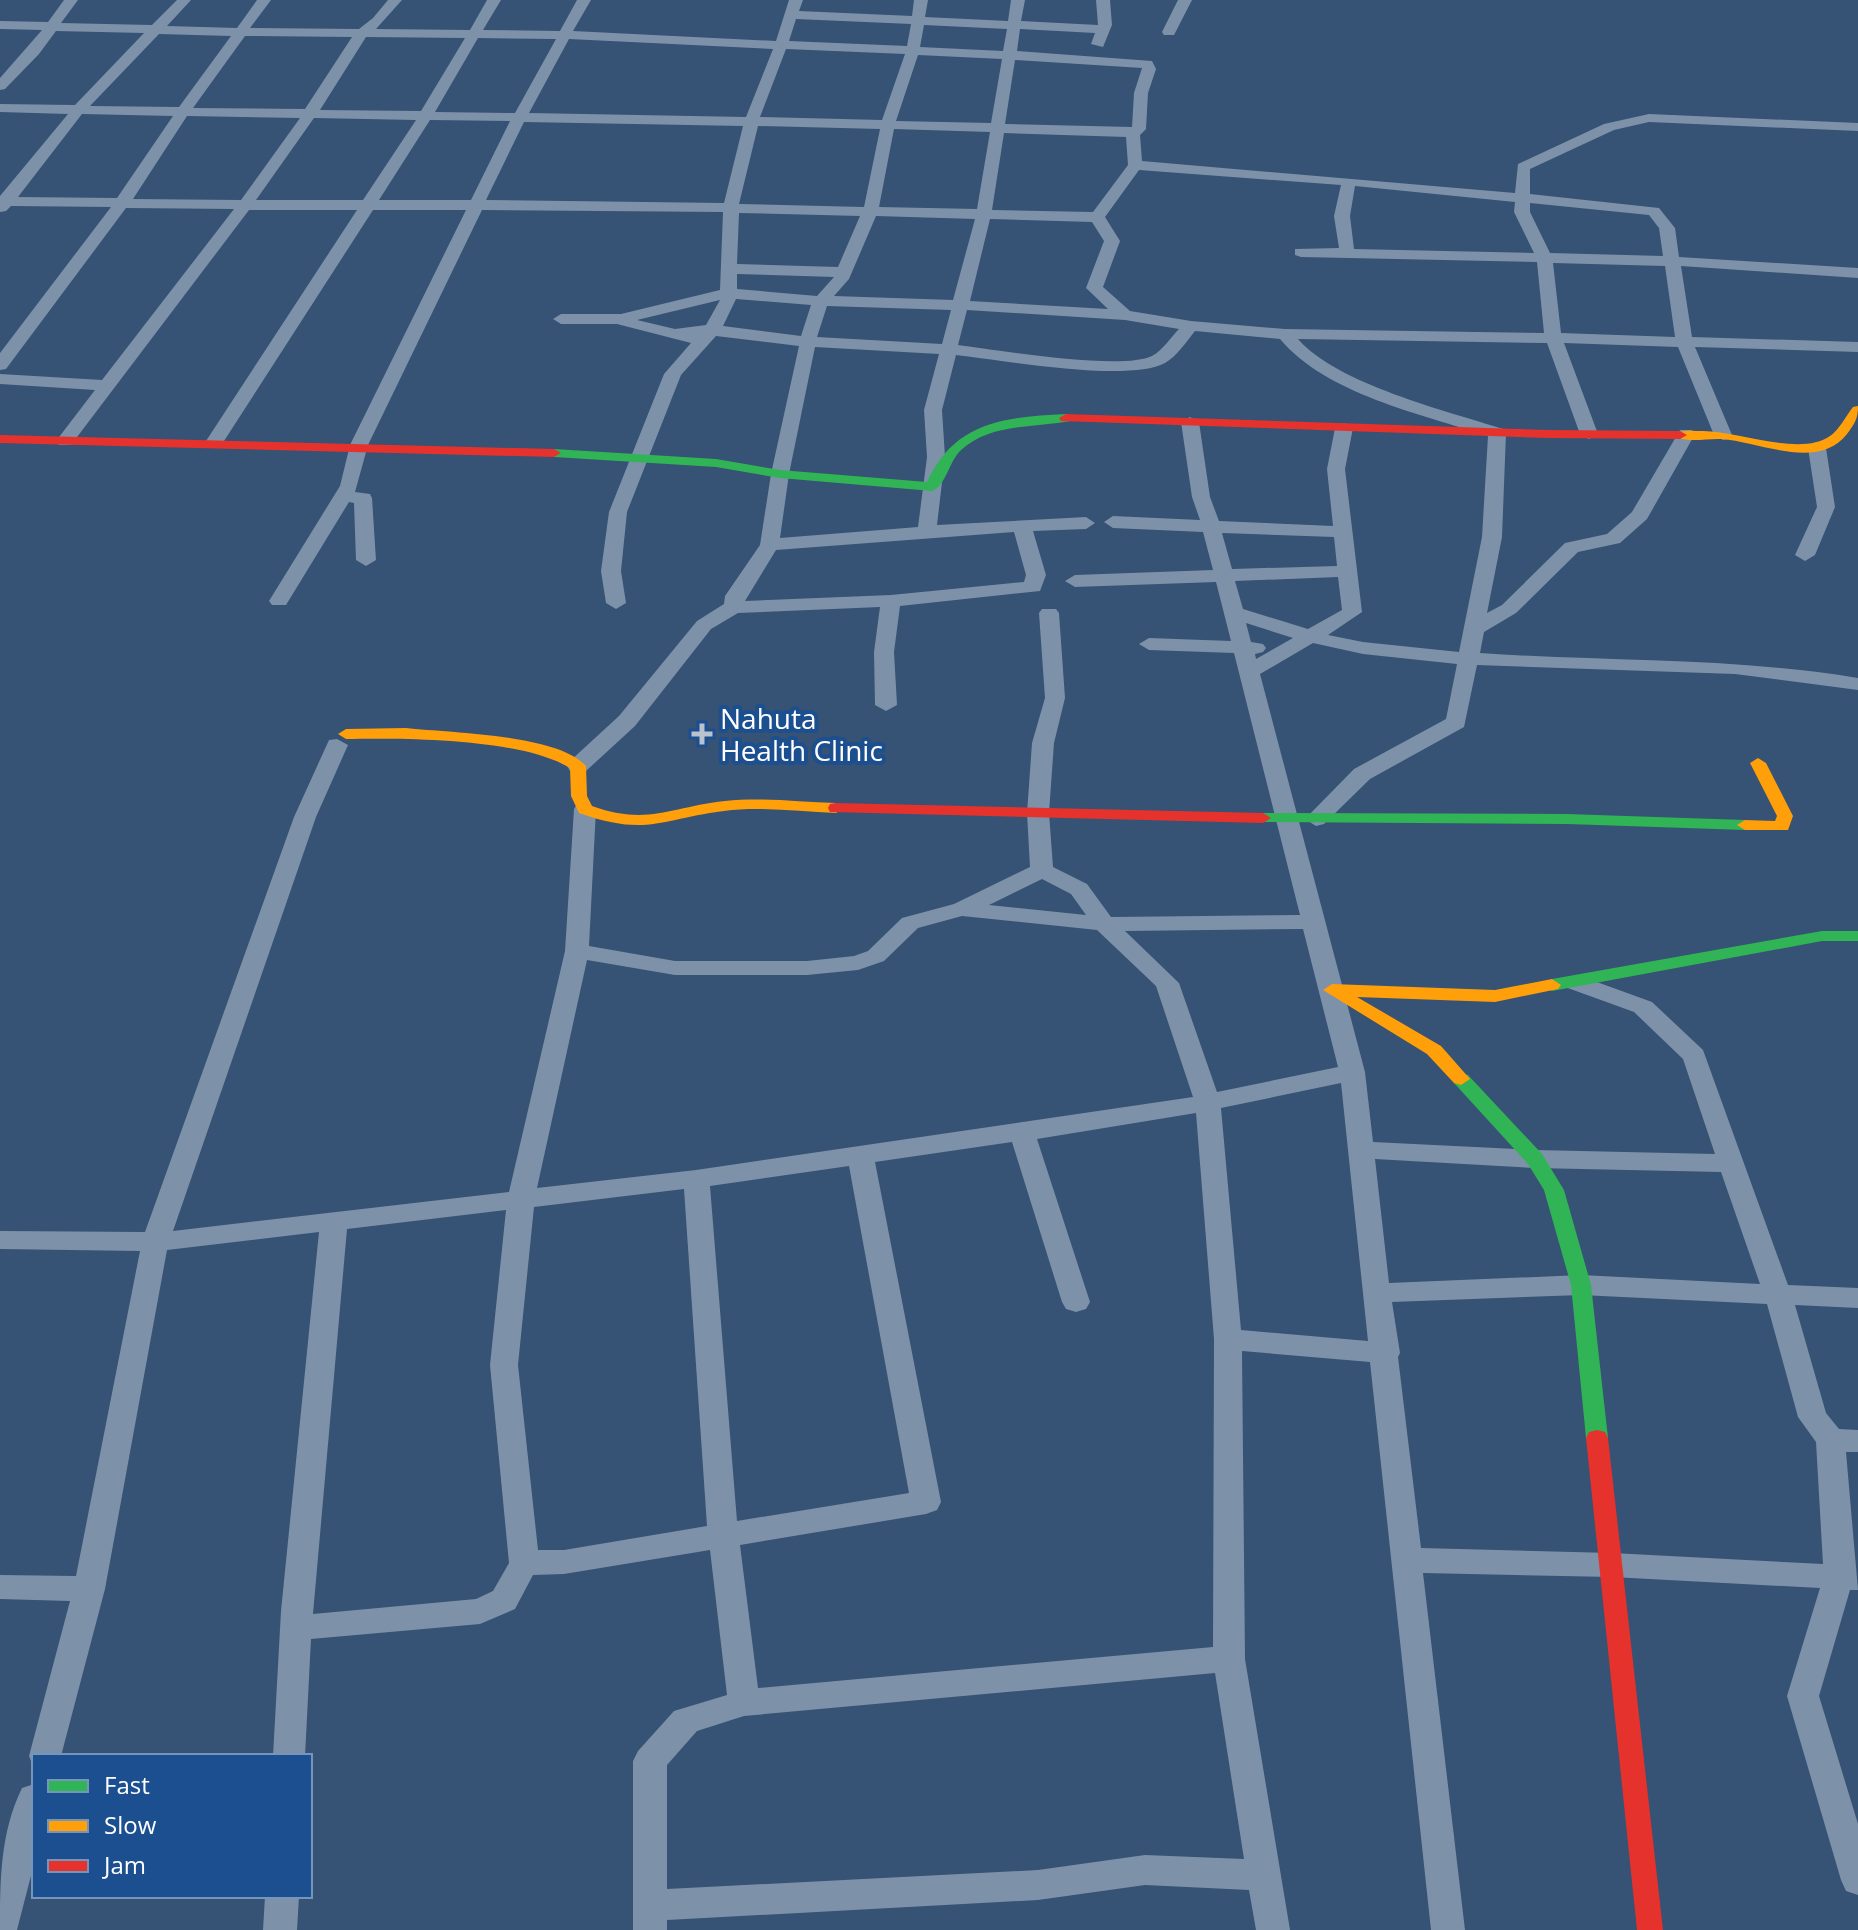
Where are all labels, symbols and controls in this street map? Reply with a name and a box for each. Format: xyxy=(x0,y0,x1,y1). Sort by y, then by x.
place label: Nahuta Health Clinic xyxy=(720,699,883,769)
marker: Nahuta Health Clinic xyxy=(691,723,713,745)
legend xyxy=(32,1754,312,1898)
text: Fast xyxy=(104,1768,150,1801)
text: Slow xyxy=(104,1808,157,1841)
text: Jam xyxy=(102,1848,146,1881)

